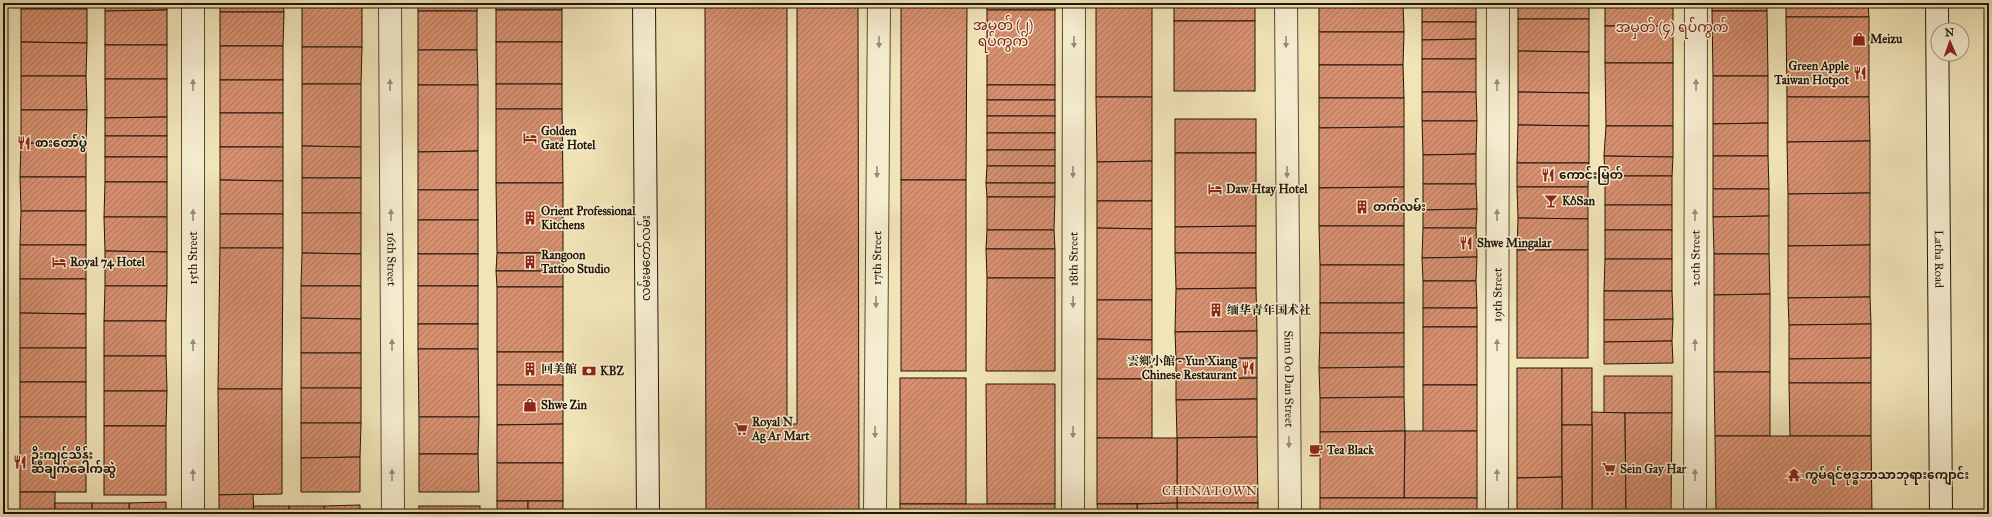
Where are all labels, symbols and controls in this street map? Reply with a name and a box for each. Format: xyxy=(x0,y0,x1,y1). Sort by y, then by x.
district label: အမှတ် (၂) ရပ်ကွက် xyxy=(973,15,1033,53)
district label: အမှတ် (၄) ရပ်ကွက် xyxy=(1615,17,1729,39)
north arrow xyxy=(1930,22,1970,62)
text: N xyxy=(1945,26,1955,39)
shop icon: Meizu xyxy=(1851,31,1867,47)
place label: Meizu xyxy=(1870,32,1903,46)
one-way arrow xyxy=(876,36,882,49)
one-way arrow xyxy=(1071,36,1077,49)
one-way arrow xyxy=(1283,36,1289,49)
place label: Green Apple Taiwan Hotpot xyxy=(1773,59,1850,88)
restaurant icon: Green Apple Taiwan Hotpot xyxy=(1852,65,1868,81)
one-way arrow xyxy=(190,78,196,91)
one-way arrow xyxy=(387,78,393,91)
one-way arrow xyxy=(1494,78,1500,91)
one-way arrow xyxy=(1693,78,1699,91)
place label: Golden Gate Hotel xyxy=(541,124,596,152)
hotel icon: Golden Gate Hotel xyxy=(522,130,538,146)
place label: စားတော်ပွဲ xyxy=(35,133,87,153)
restaurant icon: စားတော်ပွဲ xyxy=(16,135,32,151)
place label: ကောင်းမြတ် xyxy=(1559,165,1623,185)
one-way arrow xyxy=(874,166,881,178)
one-way arrow xyxy=(1070,166,1076,179)
one-way arrow xyxy=(1284,166,1290,179)
restaurant icon: ကောင်းမြတ် xyxy=(1540,167,1556,183)
hotel icon: Daw Htay Hotel xyxy=(1207,181,1223,197)
place label: Daw Htay Hotel xyxy=(1226,182,1308,197)
bar icon: KôSan xyxy=(1543,193,1559,209)
place label: KôSan xyxy=(1562,194,1595,208)
place label: တက်လမ်း xyxy=(1373,197,1426,214)
building icon: တက်လမ်း xyxy=(1354,199,1370,215)
place label: Orient Professional Kitchens xyxy=(541,204,636,232)
one-way arrow xyxy=(190,208,196,221)
one-way arrow xyxy=(388,208,394,221)
one-way arrow xyxy=(1494,208,1500,221)
one-way arrow xyxy=(1692,208,1698,221)
building icon: Orient Professional Kitchens xyxy=(522,210,538,226)
street label: လမ်းမတော်လမ်း xyxy=(637,215,653,301)
street label: 20th Street xyxy=(1688,229,1703,286)
street label: 15th Street xyxy=(186,230,200,285)
street label: 17th Street xyxy=(870,230,884,285)
street label: Latha Road xyxy=(1932,230,1946,288)
street label: 18th Street xyxy=(1066,231,1081,286)
street label: 16th Street xyxy=(384,232,399,287)
restaurant icon: Shwe Mingalar xyxy=(1458,235,1474,251)
place label: Shwe Mingalar xyxy=(1477,236,1552,251)
place label: Rangoon Tattoo Studio xyxy=(540,248,610,276)
hotel icon: Royal 74 Hotel xyxy=(51,254,67,270)
building icon: Rangoon Tattoo Studio xyxy=(522,254,538,270)
place label: Royal 74 Hotel xyxy=(70,255,146,270)
street label: 19th Street xyxy=(1490,267,1504,322)
one-way arrow xyxy=(873,296,879,309)
one-way arrow xyxy=(1070,296,1076,309)
building icon: 缅华青年国术社 xyxy=(1208,302,1224,318)
place label: 缅华青年国术社 xyxy=(1227,303,1311,317)
street label: Sinn Oo Dan Street xyxy=(1282,330,1296,428)
one-way arrow xyxy=(190,338,196,351)
one-way arrow xyxy=(389,338,395,351)
one-way arrow xyxy=(1494,338,1500,351)
one-way arrow xyxy=(1692,338,1698,351)
place label: 雲鄉小館 - Yun Xiang Chinese Restaurant xyxy=(1127,354,1238,382)
restaurant icon: 雲鄉小館 - Yun Xiang Chinese Restaurant xyxy=(1240,360,1256,376)
building icon: 回美館 xyxy=(522,361,538,377)
place label: 回美館 xyxy=(541,362,577,376)
bank icon: KBZ xyxy=(581,363,597,379)
place label: KBZ xyxy=(600,364,624,378)
shop icon: Shwe Zin xyxy=(522,397,538,413)
place label: Shwe Zin xyxy=(541,398,588,412)
place label: Royal N Ag Ar Mart xyxy=(751,415,810,444)
supermarket icon: Royal N Ag Ar Mart xyxy=(733,421,749,437)
one-way arrow xyxy=(872,426,878,439)
one-way arrow xyxy=(1070,426,1076,439)
one-way arrow xyxy=(1286,436,1292,449)
cafe icon: Tea Black xyxy=(1308,442,1324,458)
place label: Tea Black xyxy=(1326,443,1374,457)
place label: ဦးကျင်သိန်း ဆီချက်ခေါက်ဆွဲ xyxy=(31,445,116,480)
restaurant icon: ဦးကျင်သိန်း ဆီချက်ခေါက်ဆွဲ xyxy=(12,454,28,470)
supermarket icon: Sein Gay Har xyxy=(1601,461,1617,477)
place label: Sein Gay Har xyxy=(1620,462,1687,477)
place label: ကွမ်ရင်ဗုဒ္ဓဘာသာဘုရားကျောင်း xyxy=(1805,465,1969,486)
temple icon: ကွမ်ရင်ဗုဒ္ဓဘာသာဘုရားကျောင်း xyxy=(1786,467,1802,483)
one-way arrow xyxy=(190,468,196,481)
one-way arrow xyxy=(1494,468,1500,481)
one-way arrow xyxy=(1692,468,1698,481)
one-way arrow xyxy=(389,469,396,481)
district label: CHINATOWN xyxy=(1162,483,1258,499)

